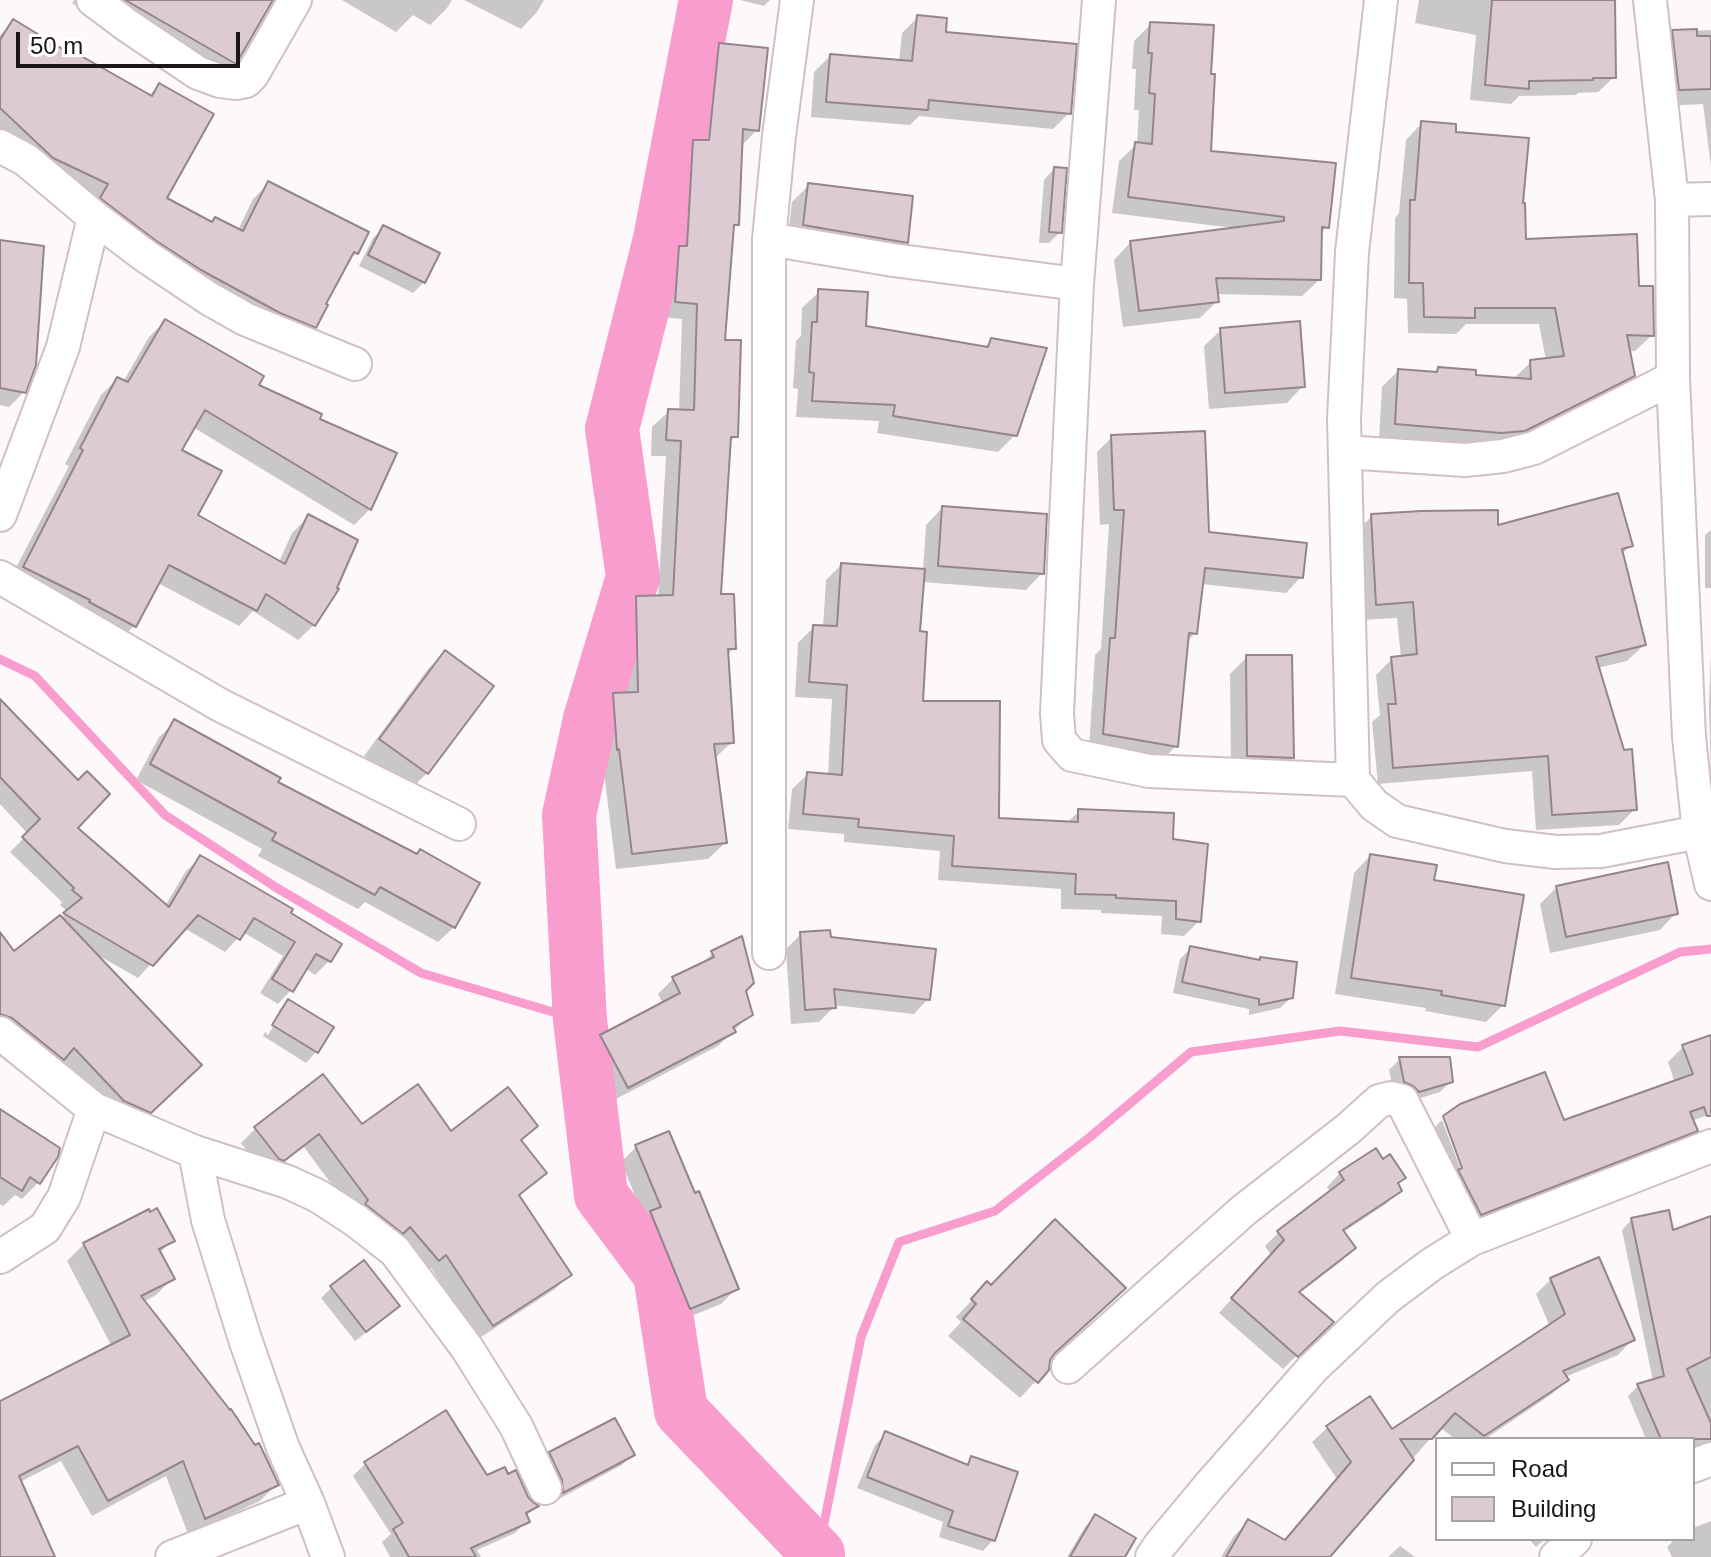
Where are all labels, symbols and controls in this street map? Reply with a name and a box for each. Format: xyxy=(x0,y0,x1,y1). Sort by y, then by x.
scale bar xyxy=(20,16,244,66)
text: 50 m xyxy=(30,32,83,59)
legend xyxy=(1435,1437,1695,1541)
text: Road xyxy=(1511,1455,1568,1482)
text: Building xyxy=(1511,1495,1596,1522)

